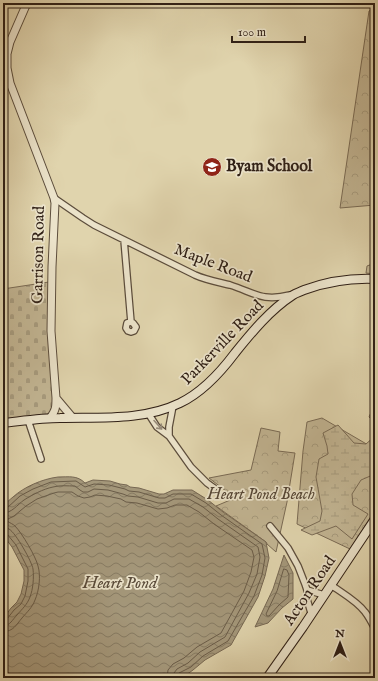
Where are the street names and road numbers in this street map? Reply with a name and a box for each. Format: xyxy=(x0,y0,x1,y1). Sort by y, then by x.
street label: Garrison Road xyxy=(28,205,50,304)
street label: Maple Road xyxy=(171,240,255,288)
street label: Parkerville Road xyxy=(177,296,269,390)
street label: Acton Road xyxy=(279,552,341,631)

